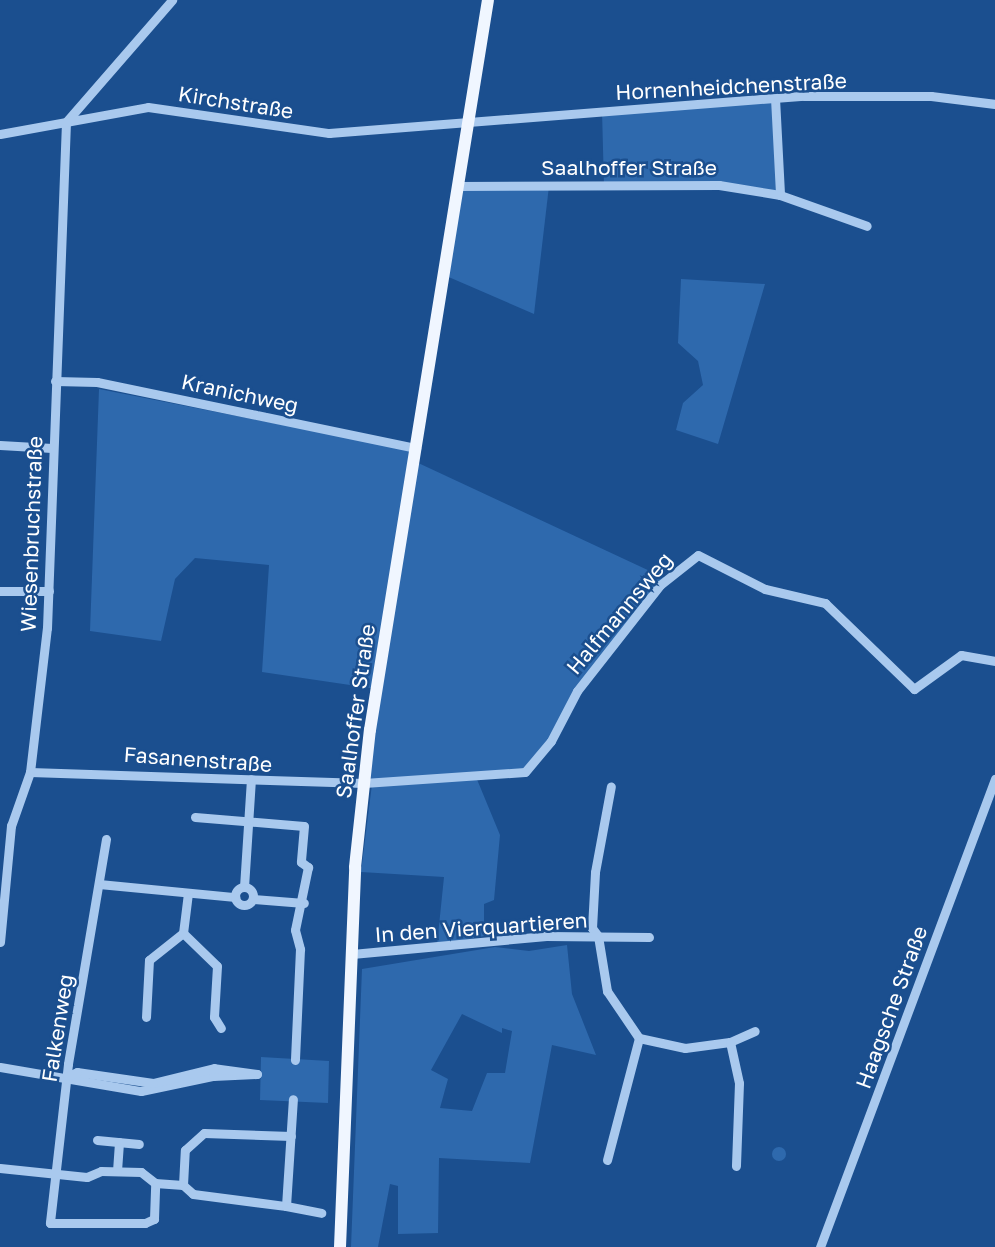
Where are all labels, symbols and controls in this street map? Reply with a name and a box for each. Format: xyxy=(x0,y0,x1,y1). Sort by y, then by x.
street label: Hornenheidchenstraße xyxy=(615,67,847,105)
street label: Kirchstraße xyxy=(177,80,295,124)
street label: Saalhoffer Straße xyxy=(541,154,717,180)
street label: Kranichweg xyxy=(179,368,301,418)
street label: Wiesenbruchstraße xyxy=(15,436,47,632)
street label: Halfmannsweg xyxy=(561,547,677,679)
street label: Saalhoffer Straße xyxy=(330,622,380,800)
street label: Fasanenstraße xyxy=(123,741,273,777)
street label: In den Vierquartieren xyxy=(374,907,588,947)
street label: Haagsche Straße xyxy=(850,922,932,1092)
street label: Falkenweg xyxy=(36,972,78,1084)

